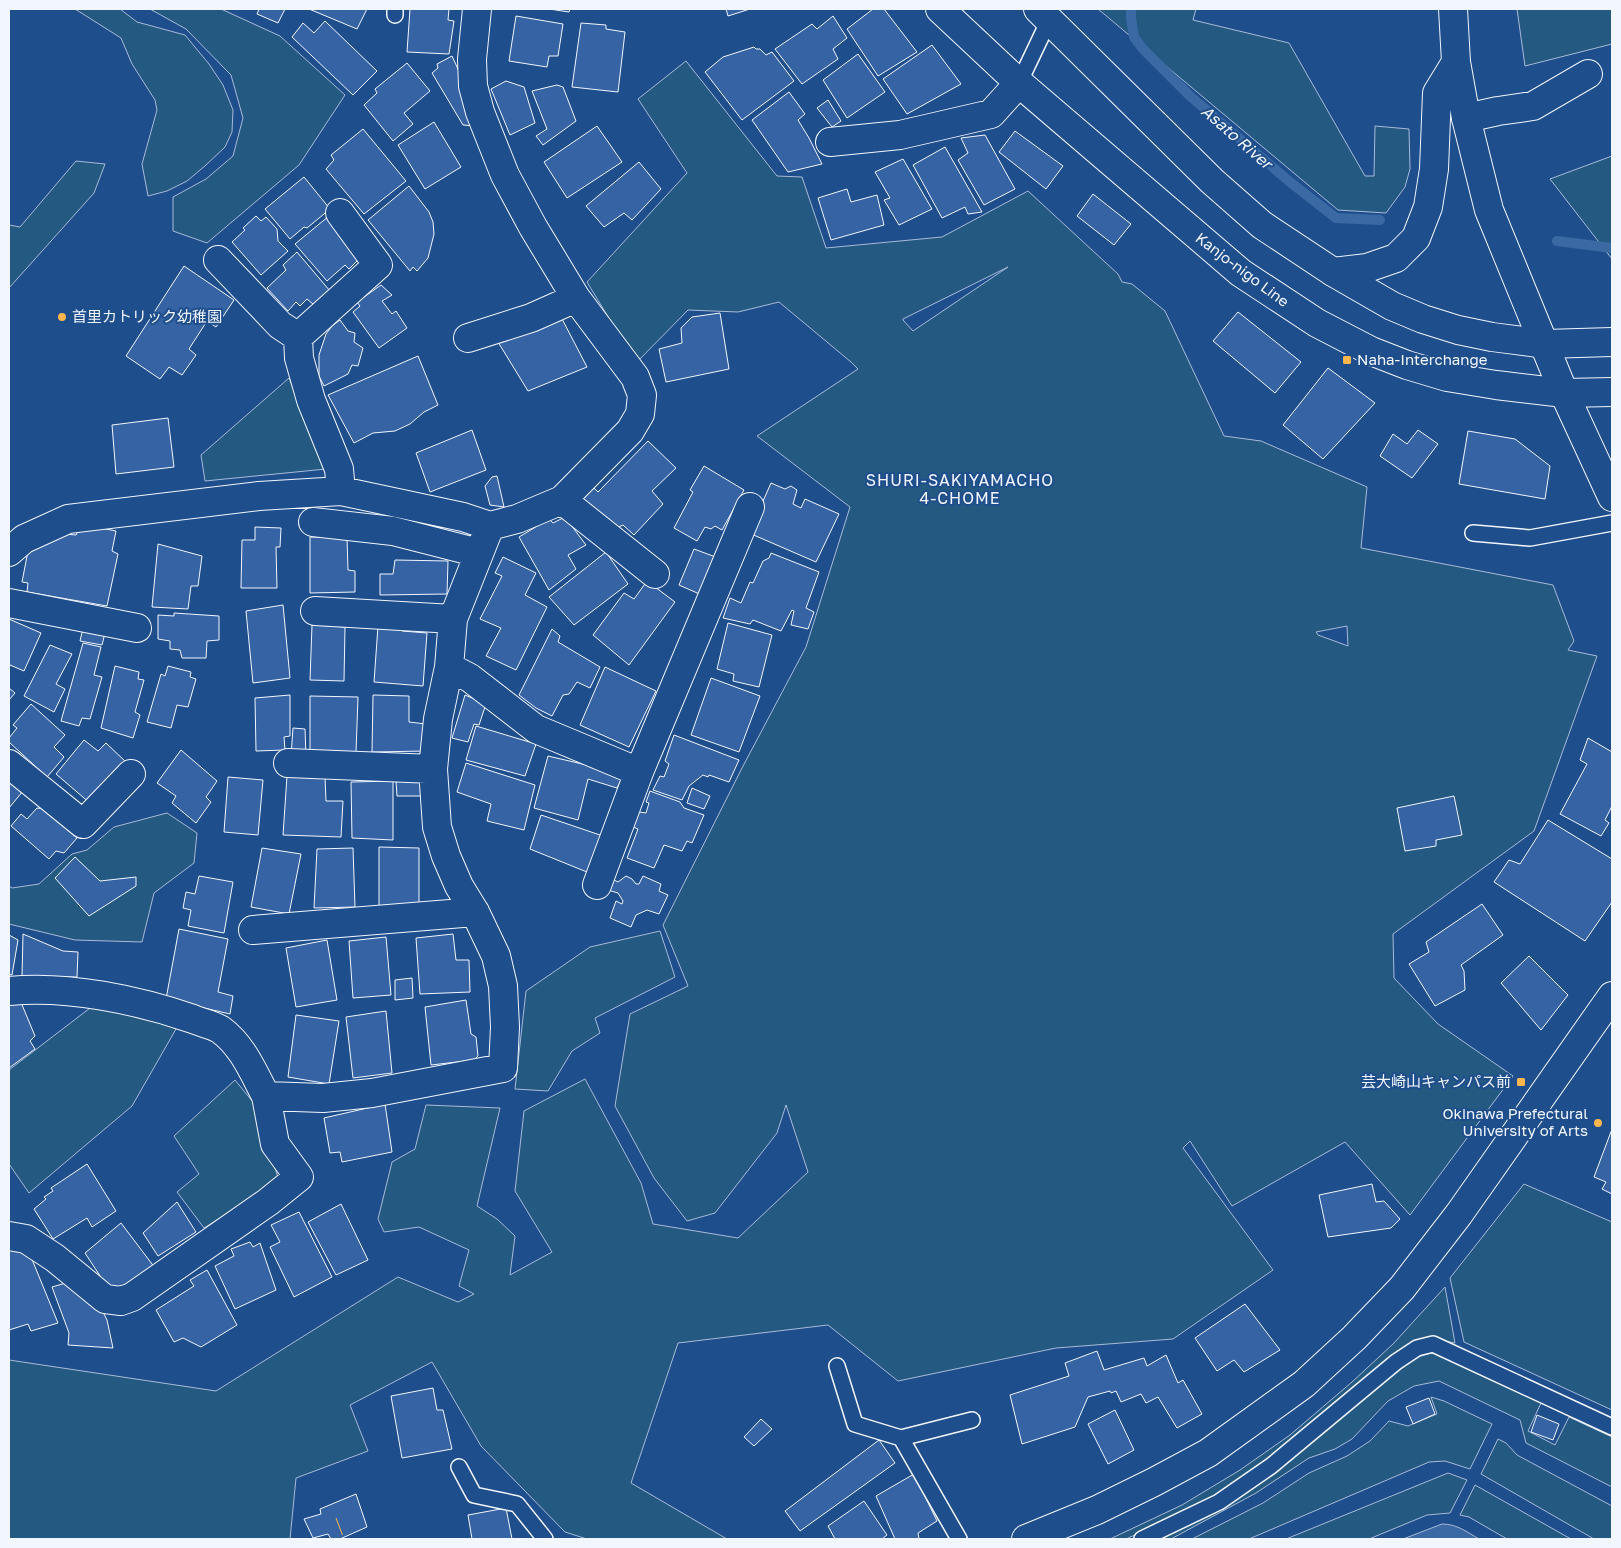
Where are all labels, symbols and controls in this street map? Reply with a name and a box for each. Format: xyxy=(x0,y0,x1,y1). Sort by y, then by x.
water label: Asato River xyxy=(1197,101,1279,175)
street label: Kanjo-nigo Line xyxy=(1192,228,1293,310)
place label: 首里カトリック幼稚園 xyxy=(72,307,222,325)
marker: 首里カトリック幼稚園 xyxy=(56,311,68,323)
place label: Naha-Interchange xyxy=(1357,350,1488,368)
marker: Naha-Interchange xyxy=(1341,354,1353,366)
district label: SHURI-SAKIYAMACHO 4-CHOME xyxy=(866,470,1054,508)
place label: 芸大崎山キャンパス前 xyxy=(1361,1072,1511,1090)
marker: 芸大崎山キャンパス前 xyxy=(1515,1076,1527,1088)
place label: Okinawa Prefectural University of Arts xyxy=(1442,1104,1588,1139)
marker: Okinawa Prefectural University of Arts xyxy=(1592,1117,1604,1129)

